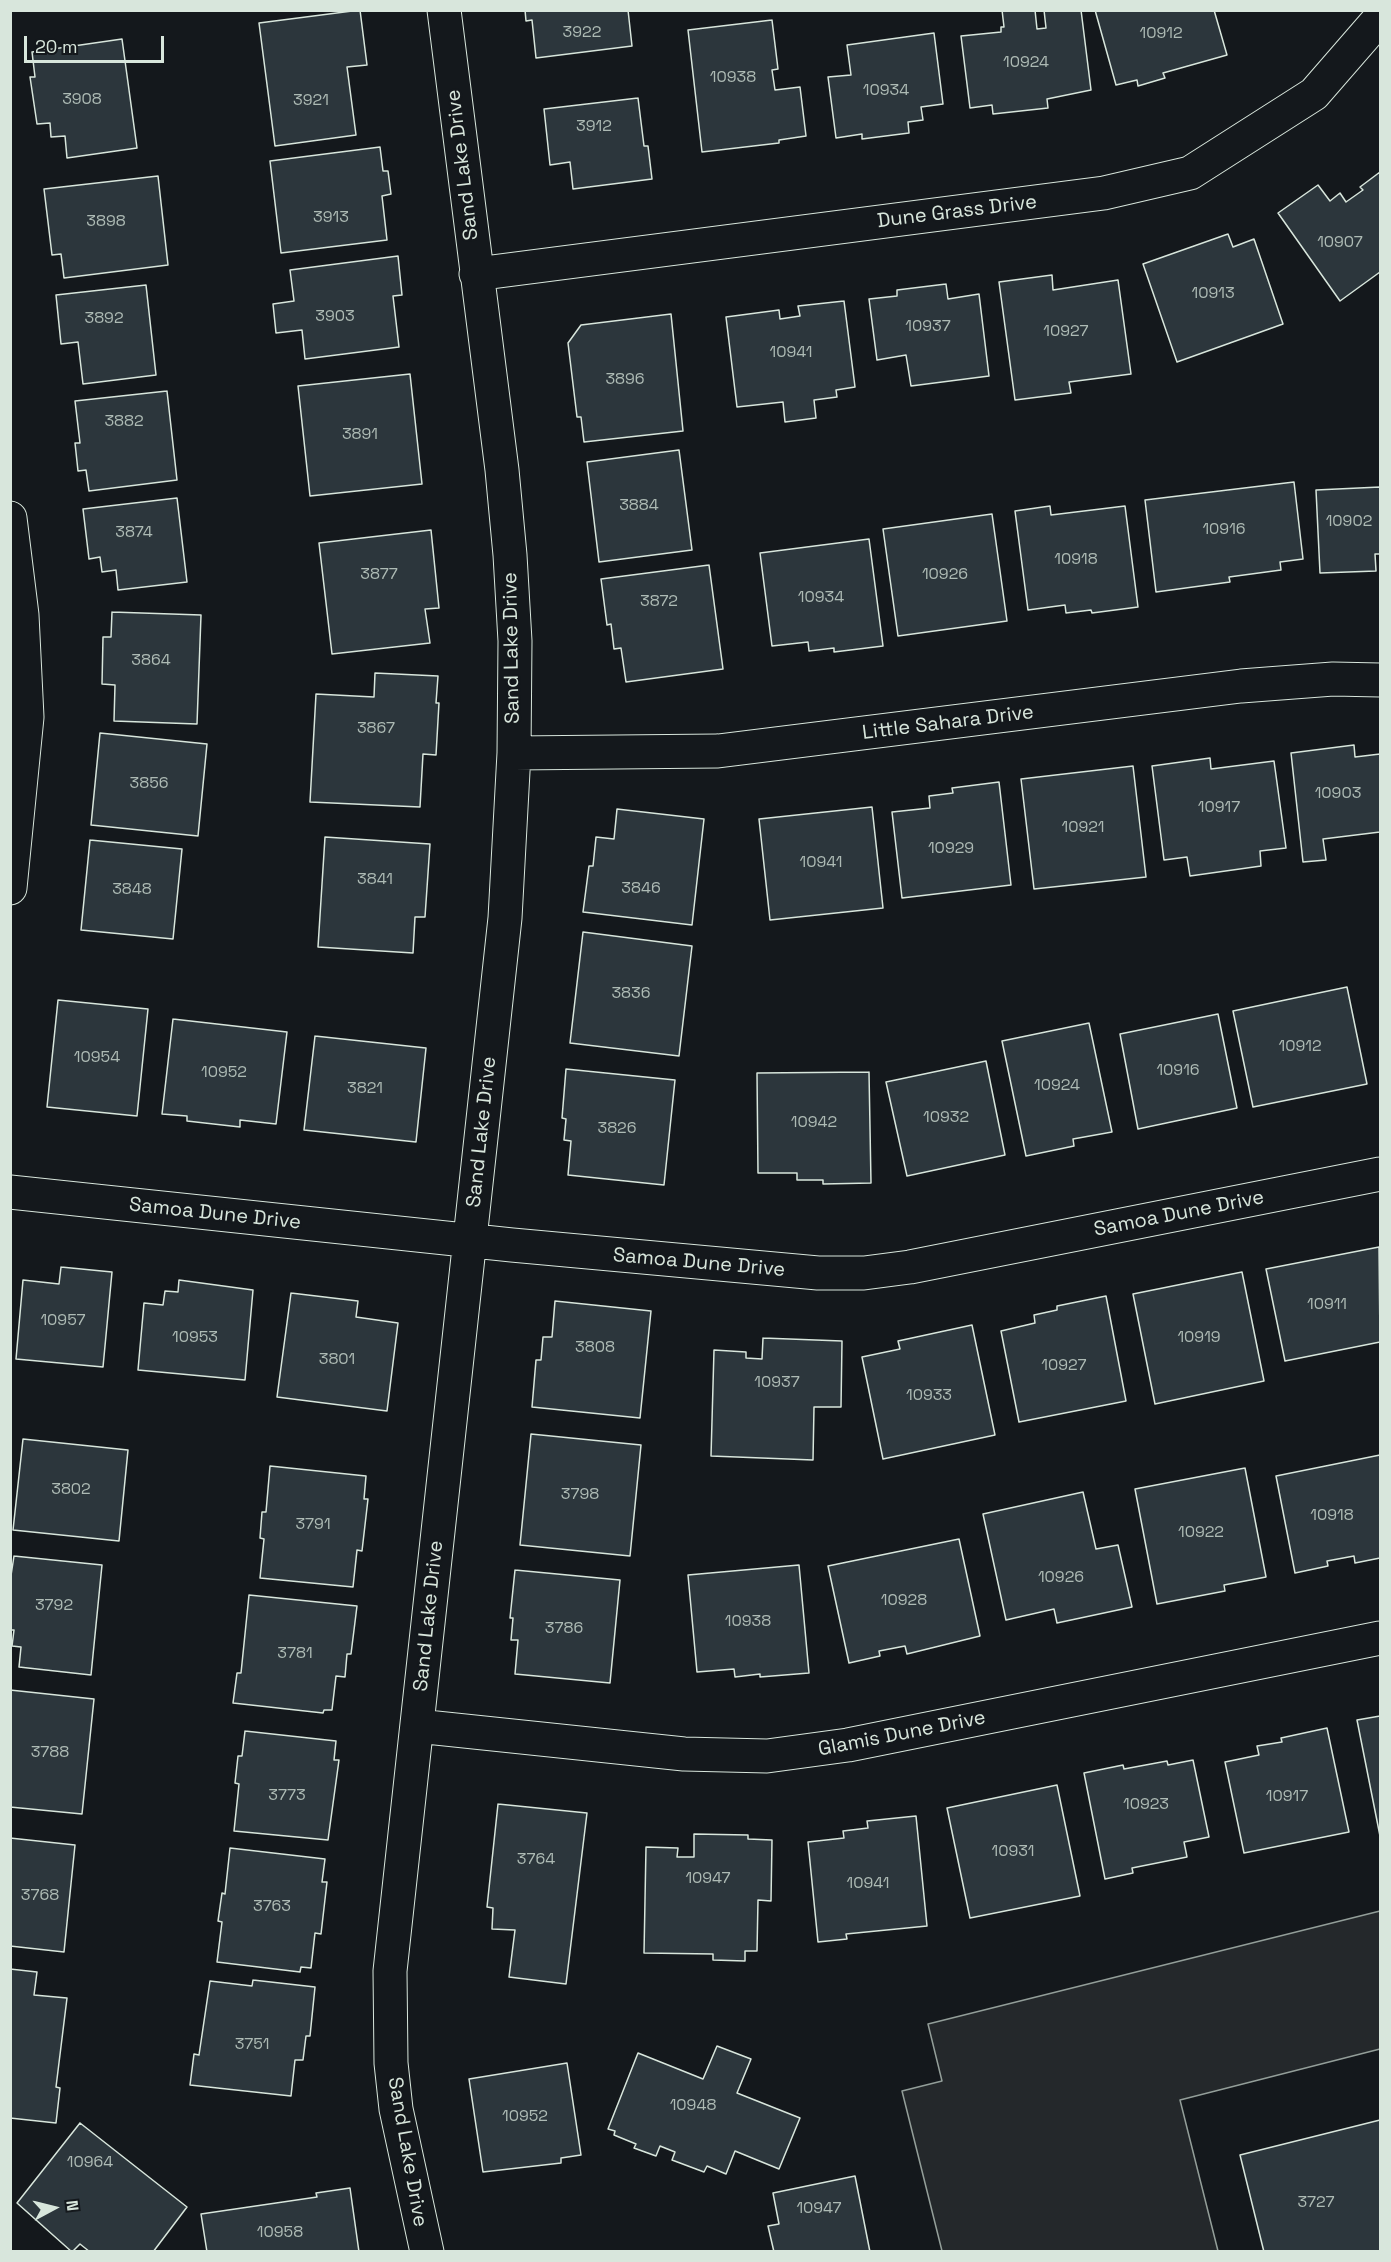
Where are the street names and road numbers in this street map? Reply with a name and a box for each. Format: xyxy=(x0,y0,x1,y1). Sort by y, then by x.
street label: Sand Lake Drive xyxy=(442,88,484,242)
street label: Dune Grass Drive xyxy=(876,190,1038,234)
street label: Sand Lake Drive xyxy=(499,572,525,724)
street label: Little Sahara Drive xyxy=(861,701,1035,745)
street label: Sand Lake Drive xyxy=(462,1055,502,1209)
street label: Samoa Dune Drive xyxy=(1092,1186,1266,1242)
street label: Samoa Dune Drive xyxy=(128,1193,302,1235)
street label: Samoa Dune Drive xyxy=(612,1244,786,1282)
street label: Sand Lake Drive xyxy=(409,1539,449,1693)
street label: Glamis Dune Drive xyxy=(816,1706,988,1762)
street label: Sand Lake Drive xyxy=(382,2075,432,2229)

